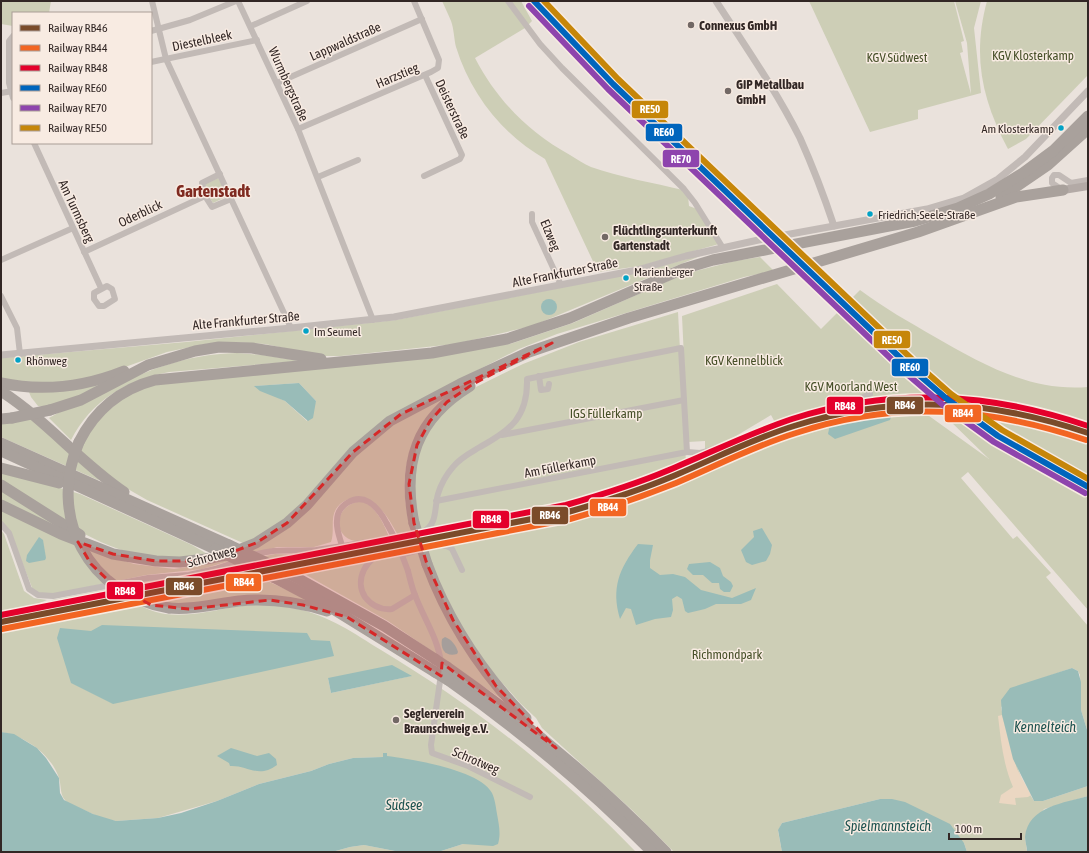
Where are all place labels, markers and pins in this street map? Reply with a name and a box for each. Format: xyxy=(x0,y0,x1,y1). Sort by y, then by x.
place label: Connexus GmbH xyxy=(699,18,777,33)
marker: Connexus GmbH xyxy=(686,20,696,30)
place label: GIP Metallbau GmbH xyxy=(736,77,804,107)
marker: GIP Metallbau GmbH xyxy=(723,86,733,96)
place label: Am Klosterkamp xyxy=(982,122,1054,136)
marker: Am Klosterkamp xyxy=(1056,123,1066,133)
place label: Friedrich-Seele-Straße xyxy=(878,208,975,222)
marker: Friedrich-Seele-Straße xyxy=(865,209,875,219)
place label: Flüchtlingsunterkunft Gartenstadt xyxy=(613,223,718,253)
marker: Flüchtlingsunterkunft Gartenstadt xyxy=(600,232,610,242)
place label: Marienberger Straße xyxy=(634,265,694,294)
marker: Marienberger Straße xyxy=(621,273,631,283)
place label: Im Seumel xyxy=(314,325,362,339)
marker: Im Seumel xyxy=(301,326,311,336)
place label: Rhönweg xyxy=(26,354,68,368)
marker: Rhönweg xyxy=(13,355,23,365)
place label: Seglerverein Braunschweig e.V. xyxy=(404,706,489,736)
marker: Seglerverein Braunschweig e.V. xyxy=(391,715,401,725)

